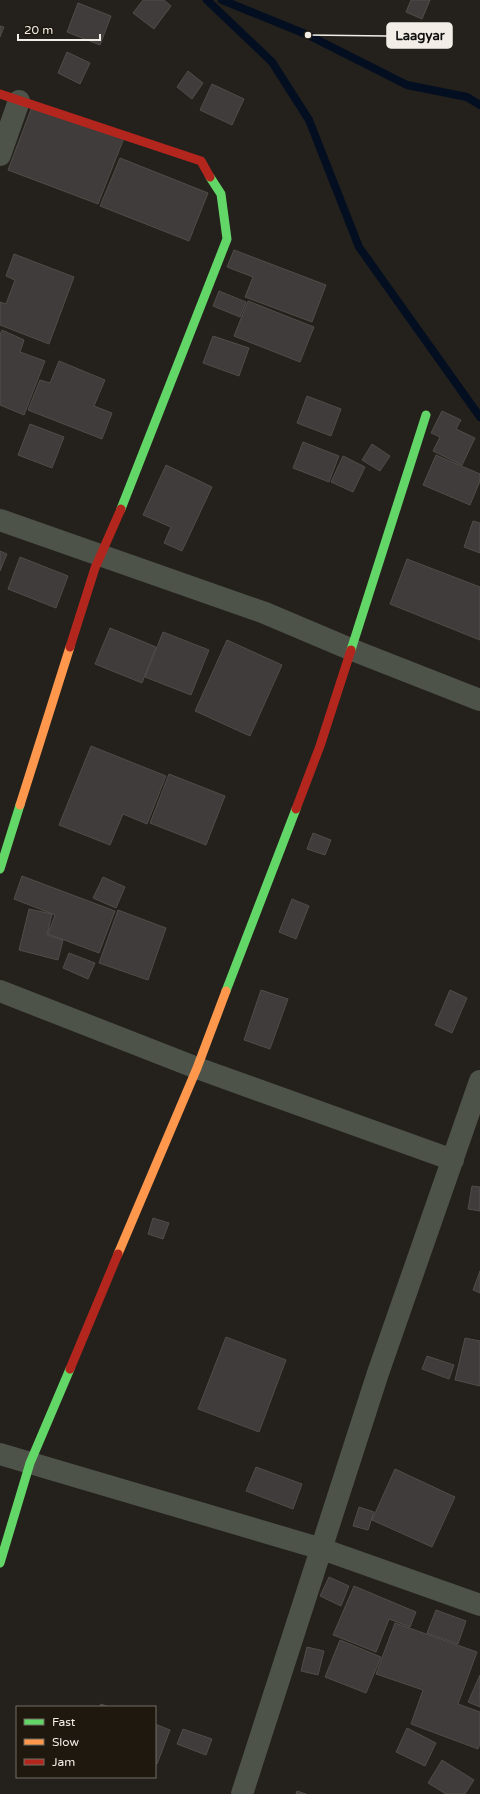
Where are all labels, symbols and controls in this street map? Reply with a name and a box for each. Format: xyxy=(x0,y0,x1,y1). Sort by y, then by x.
scale bar xyxy=(18,16,100,42)
text: 20 m xyxy=(24,23,53,37)
callout: Laagyar xyxy=(387,23,452,48)
text: Laagyar xyxy=(395,28,446,44)
legend xyxy=(16,1706,156,1778)
text: Fast xyxy=(52,1715,76,1729)
text: Slow xyxy=(52,1735,79,1749)
text: Jam xyxy=(52,1755,75,1769)

